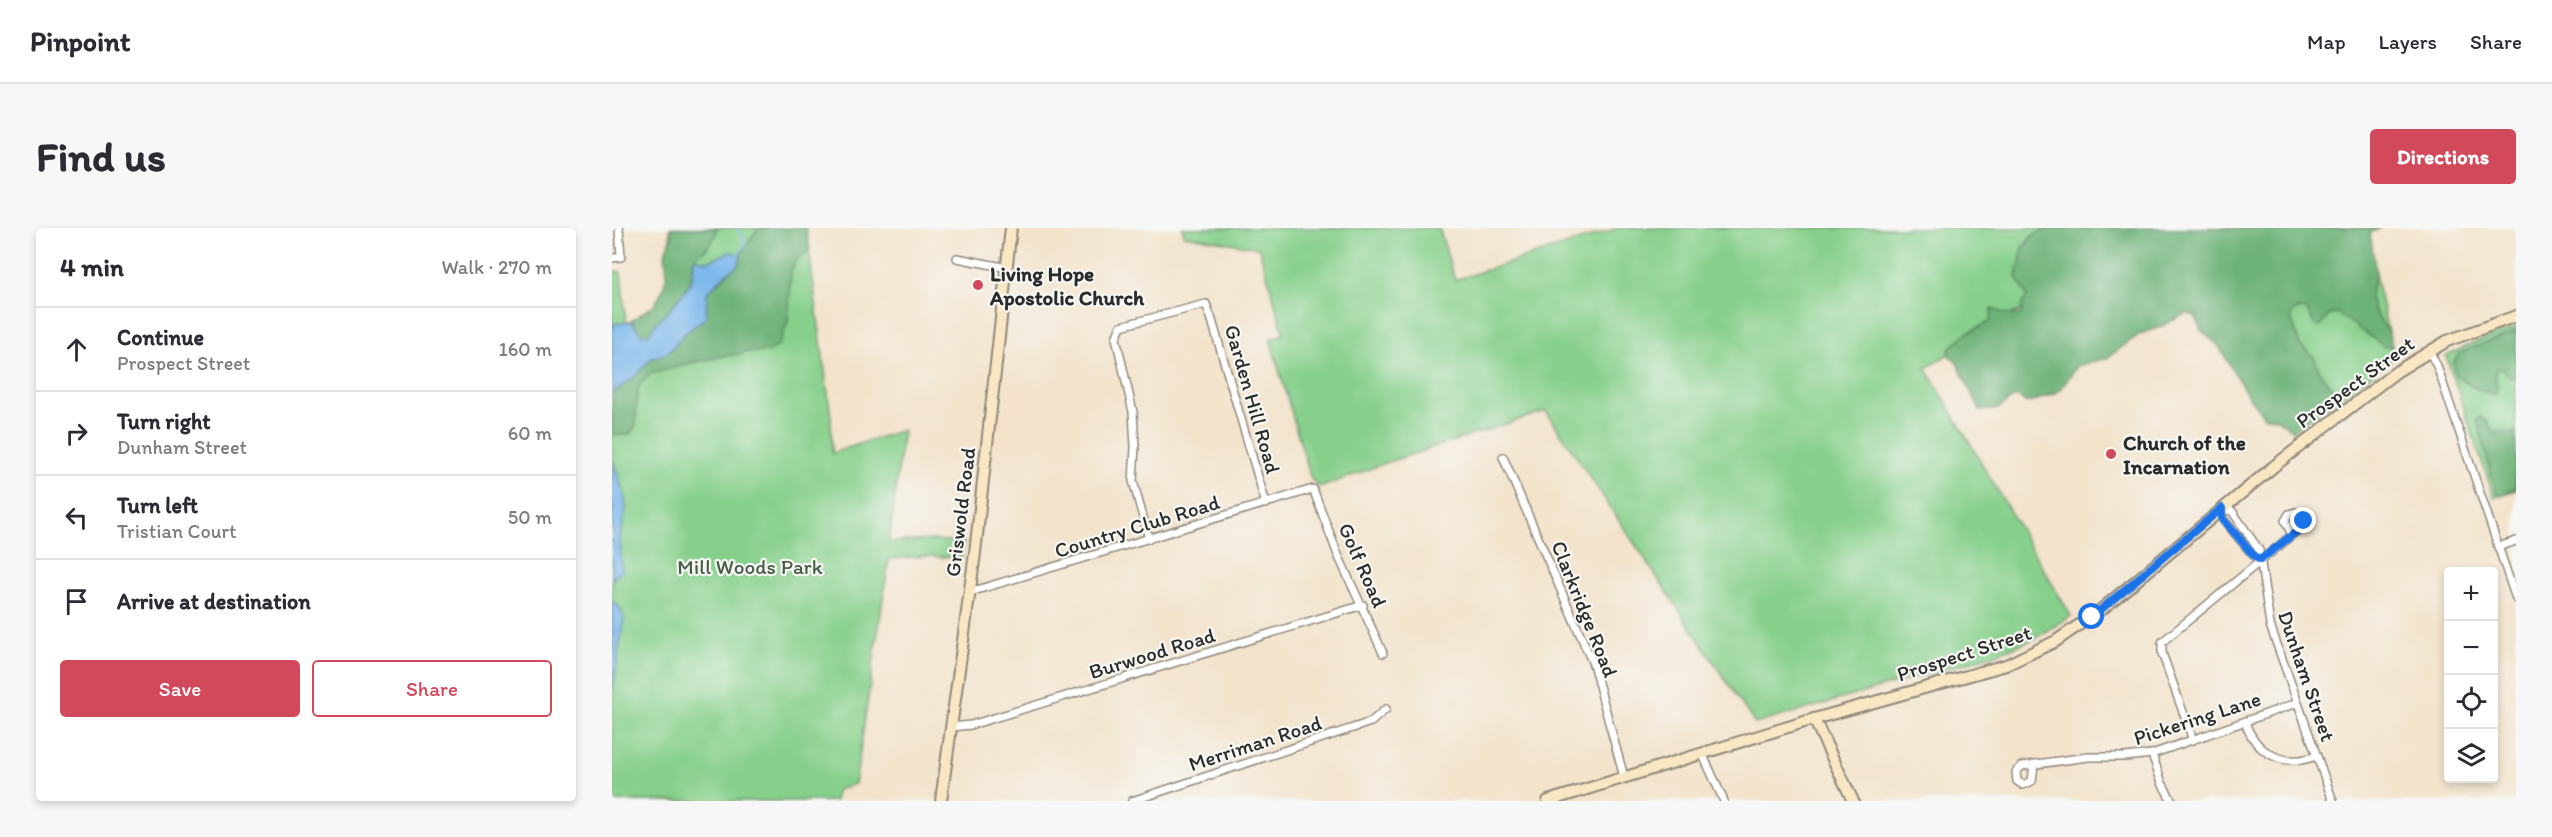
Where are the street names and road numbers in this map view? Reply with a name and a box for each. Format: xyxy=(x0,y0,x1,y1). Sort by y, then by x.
street label: Garden Hill Road xyxy=(1220,322,1286,477)
street label: Prospect Street xyxy=(2291,331,2419,433)
street label: Griswold Road xyxy=(940,445,980,578)
street label: Country Club Road xyxy=(1051,489,1223,563)
street label: Golf Road xyxy=(1333,519,1393,612)
street label: Clarkridge Road xyxy=(1546,537,1624,681)
street label: Dunham Street xyxy=(2273,607,2341,745)
street label: Prospect Street xyxy=(1894,619,2034,686)
street label: Burwood Road xyxy=(1086,622,1218,684)
street label: Pickering Lane xyxy=(2130,686,2264,750)
street label: Merriman Road xyxy=(1185,710,1325,776)

